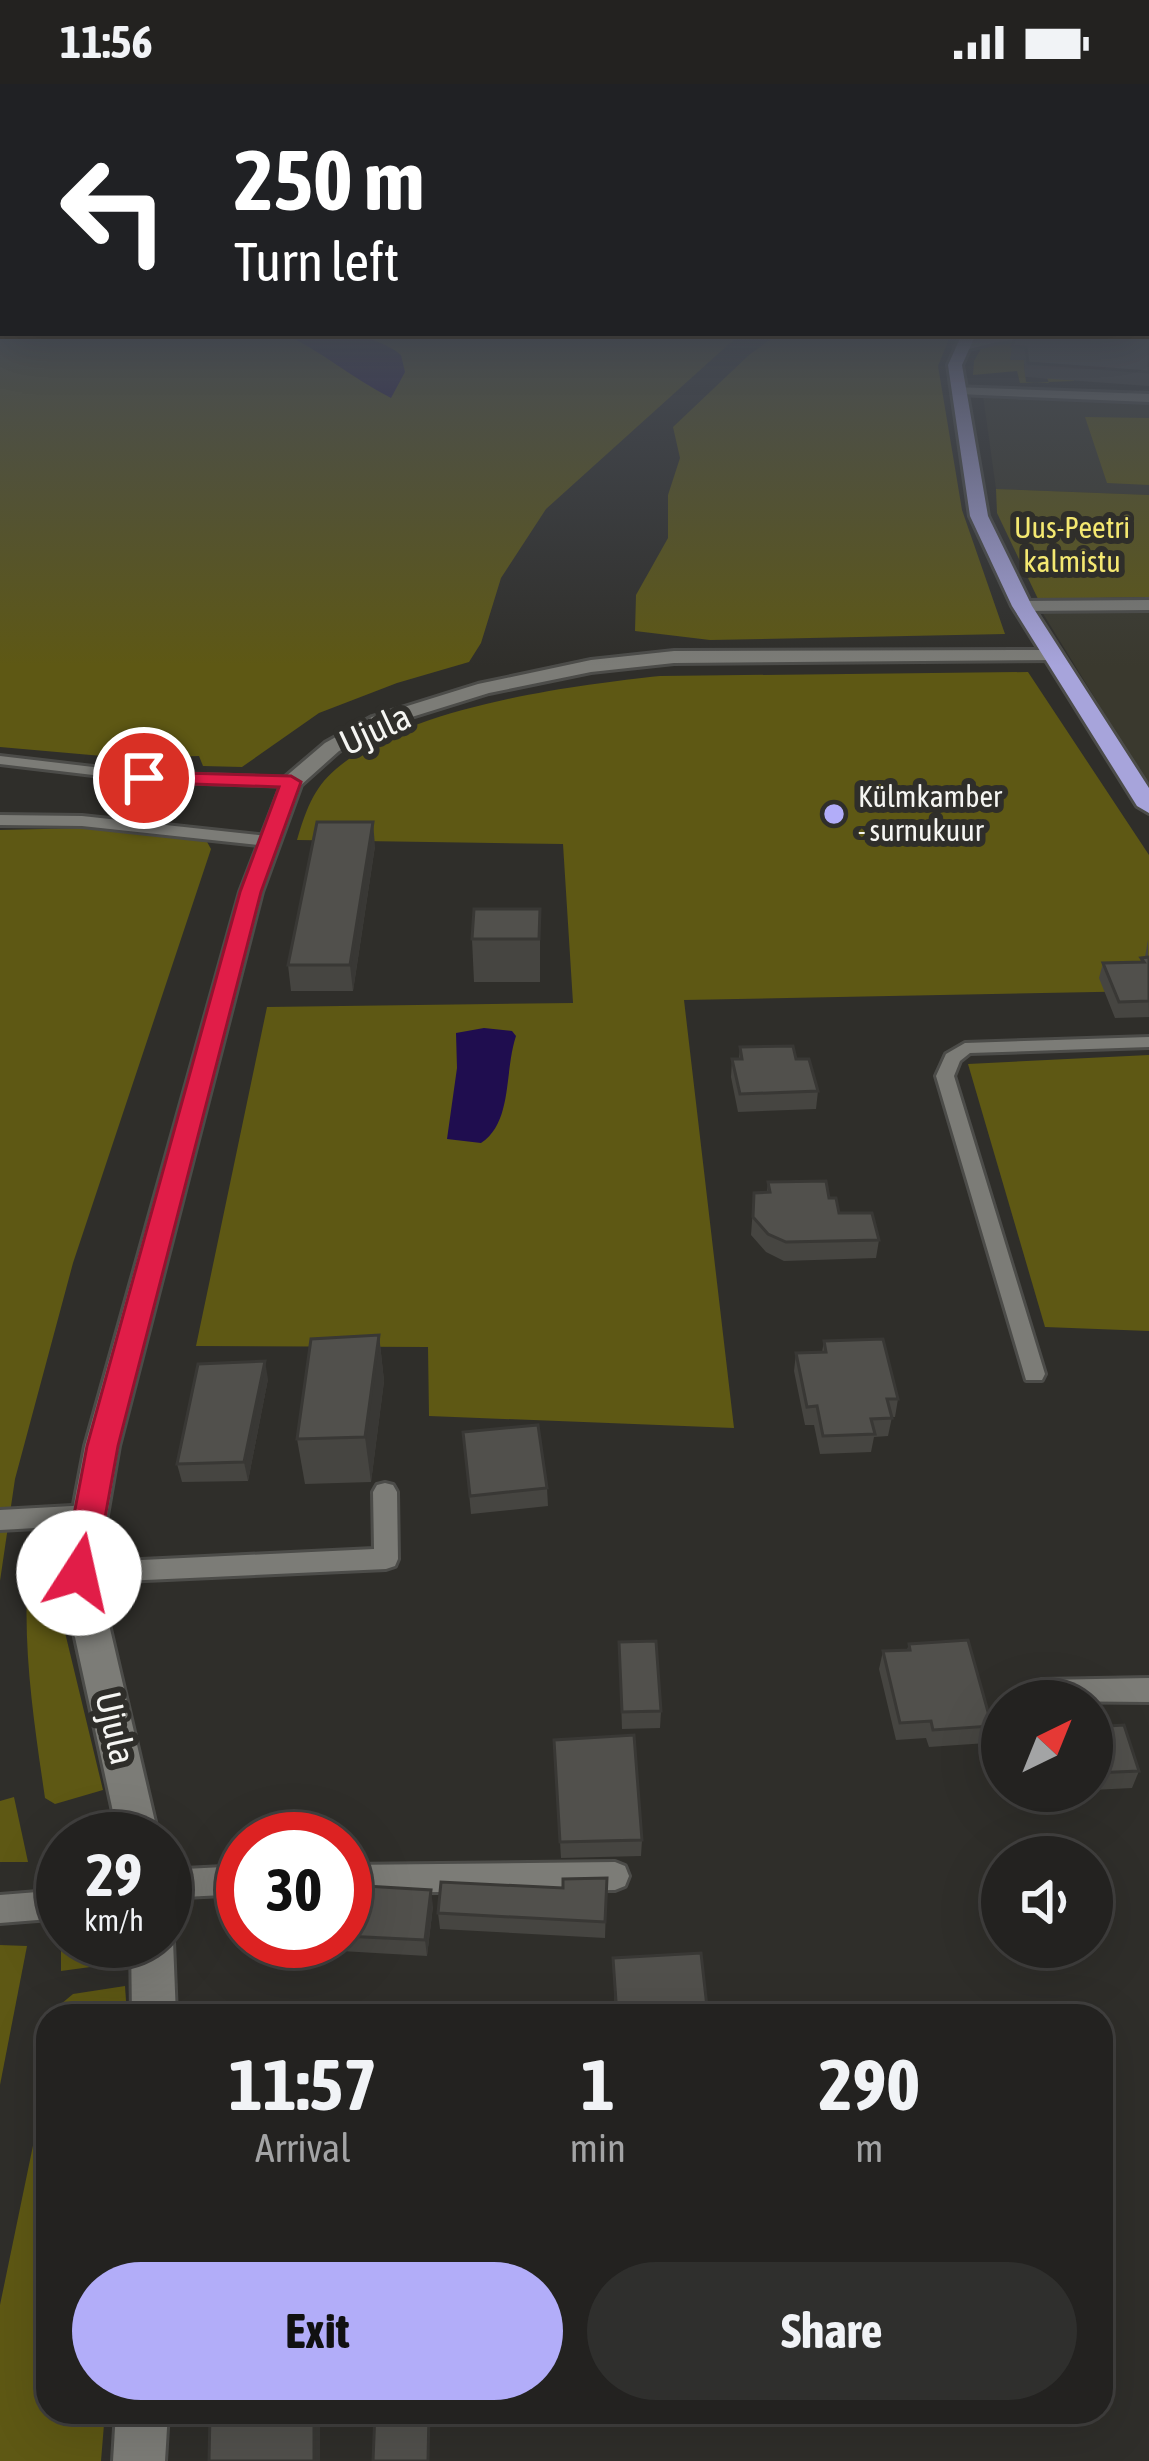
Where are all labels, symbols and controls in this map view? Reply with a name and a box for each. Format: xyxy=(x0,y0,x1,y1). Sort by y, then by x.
text: 11:56 xyxy=(60,16,153,68)
icon: left xyxy=(36,132,192,288)
text: 250 m xyxy=(234,132,424,228)
text: Turn left xyxy=(234,231,399,292)
park label: Uus-Peetri kalmistu xyxy=(1014,510,1130,578)
street label: Ujula xyxy=(333,694,417,764)
pin xyxy=(93,727,195,829)
icon: arrive xyxy=(111,745,177,811)
place label: Külmkamber - surnukuur xyxy=(858,779,1003,847)
marker: Külmkamber - surnukuur xyxy=(821,801,847,827)
position arrow xyxy=(16,1510,142,1636)
north arrow xyxy=(981,1680,1113,1812)
map controls xyxy=(981,1680,1113,1968)
street label: Ujula xyxy=(87,1688,145,1768)
speed limit sign: 30 xyxy=(216,1812,372,1968)
button: sound xyxy=(981,1836,1113,1968)
text: 29 xyxy=(86,1840,142,1909)
text: km/h xyxy=(84,1903,144,1937)
text: 11:57 xyxy=(229,2043,377,2125)
text: 1 xyxy=(581,2043,615,2125)
text: 290 xyxy=(819,2043,920,2125)
text: Arrival xyxy=(255,2126,351,2170)
text: min xyxy=(570,2126,626,2170)
text: m xyxy=(855,2126,883,2170)
button: Exit xyxy=(72,2262,563,2400)
button: Share xyxy=(587,2262,1077,2400)

